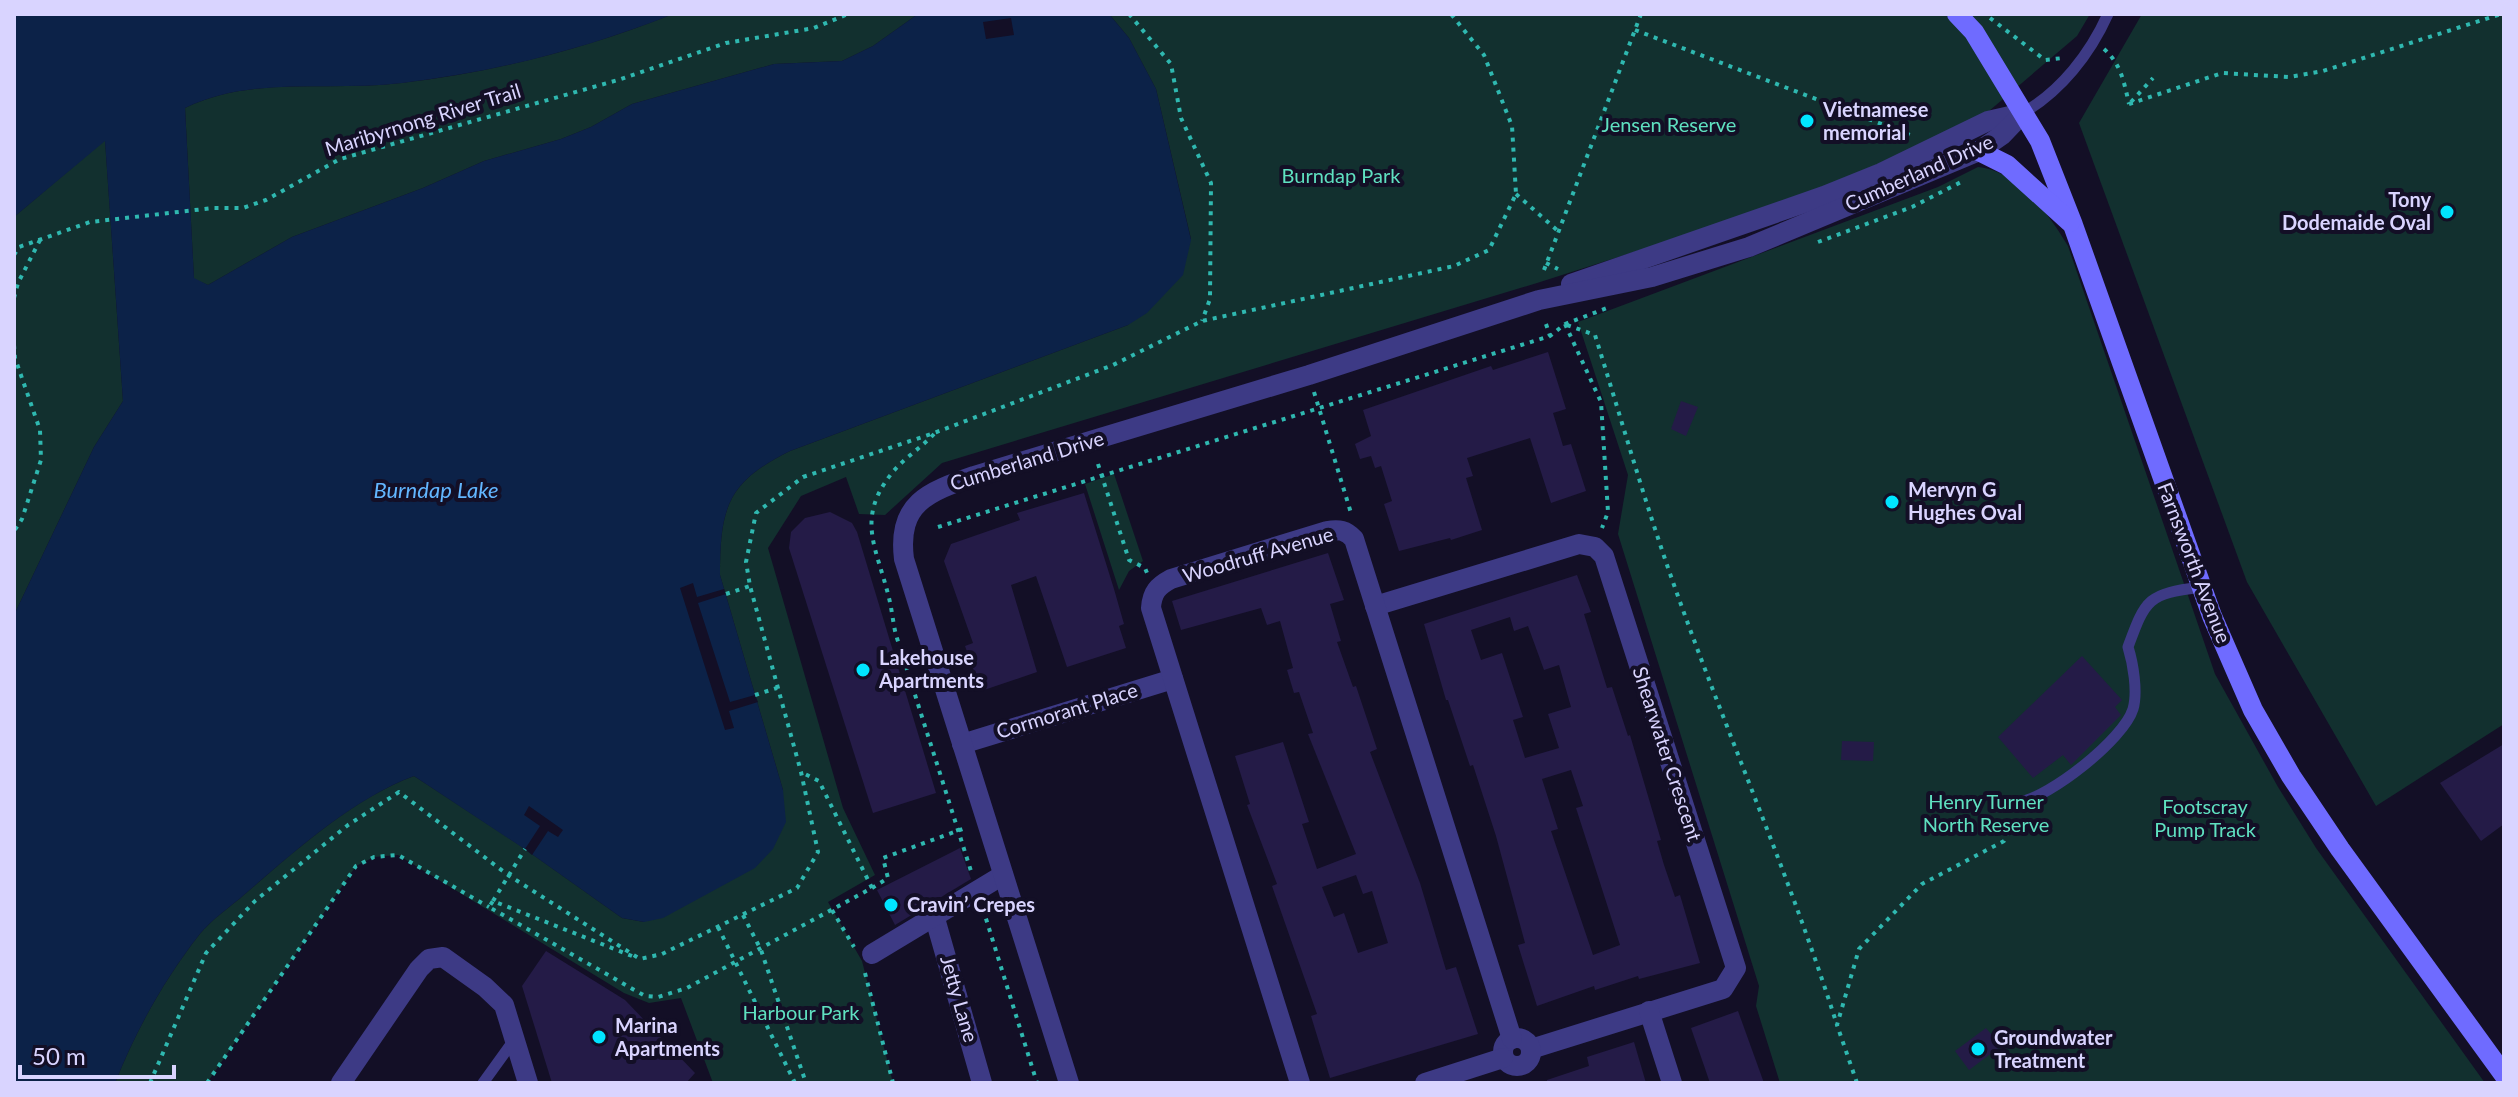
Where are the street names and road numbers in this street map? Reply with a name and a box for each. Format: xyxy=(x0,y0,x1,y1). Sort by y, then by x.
street label: Maribyrnong River Trail xyxy=(322,78,523,160)
street label: Cumberland Drive xyxy=(1841,129,1996,216)
street label: Cumberland Drive xyxy=(947,425,1107,495)
street label: Farnsworth Avenue xyxy=(2153,479,2237,646)
street label: Woodruff Avenue xyxy=(1180,521,1336,587)
street label: Shearwater Crescent xyxy=(1628,663,1708,844)
street label: Cormorant Place xyxy=(993,677,1140,743)
street label: Jetty Lane xyxy=(936,953,984,1045)

